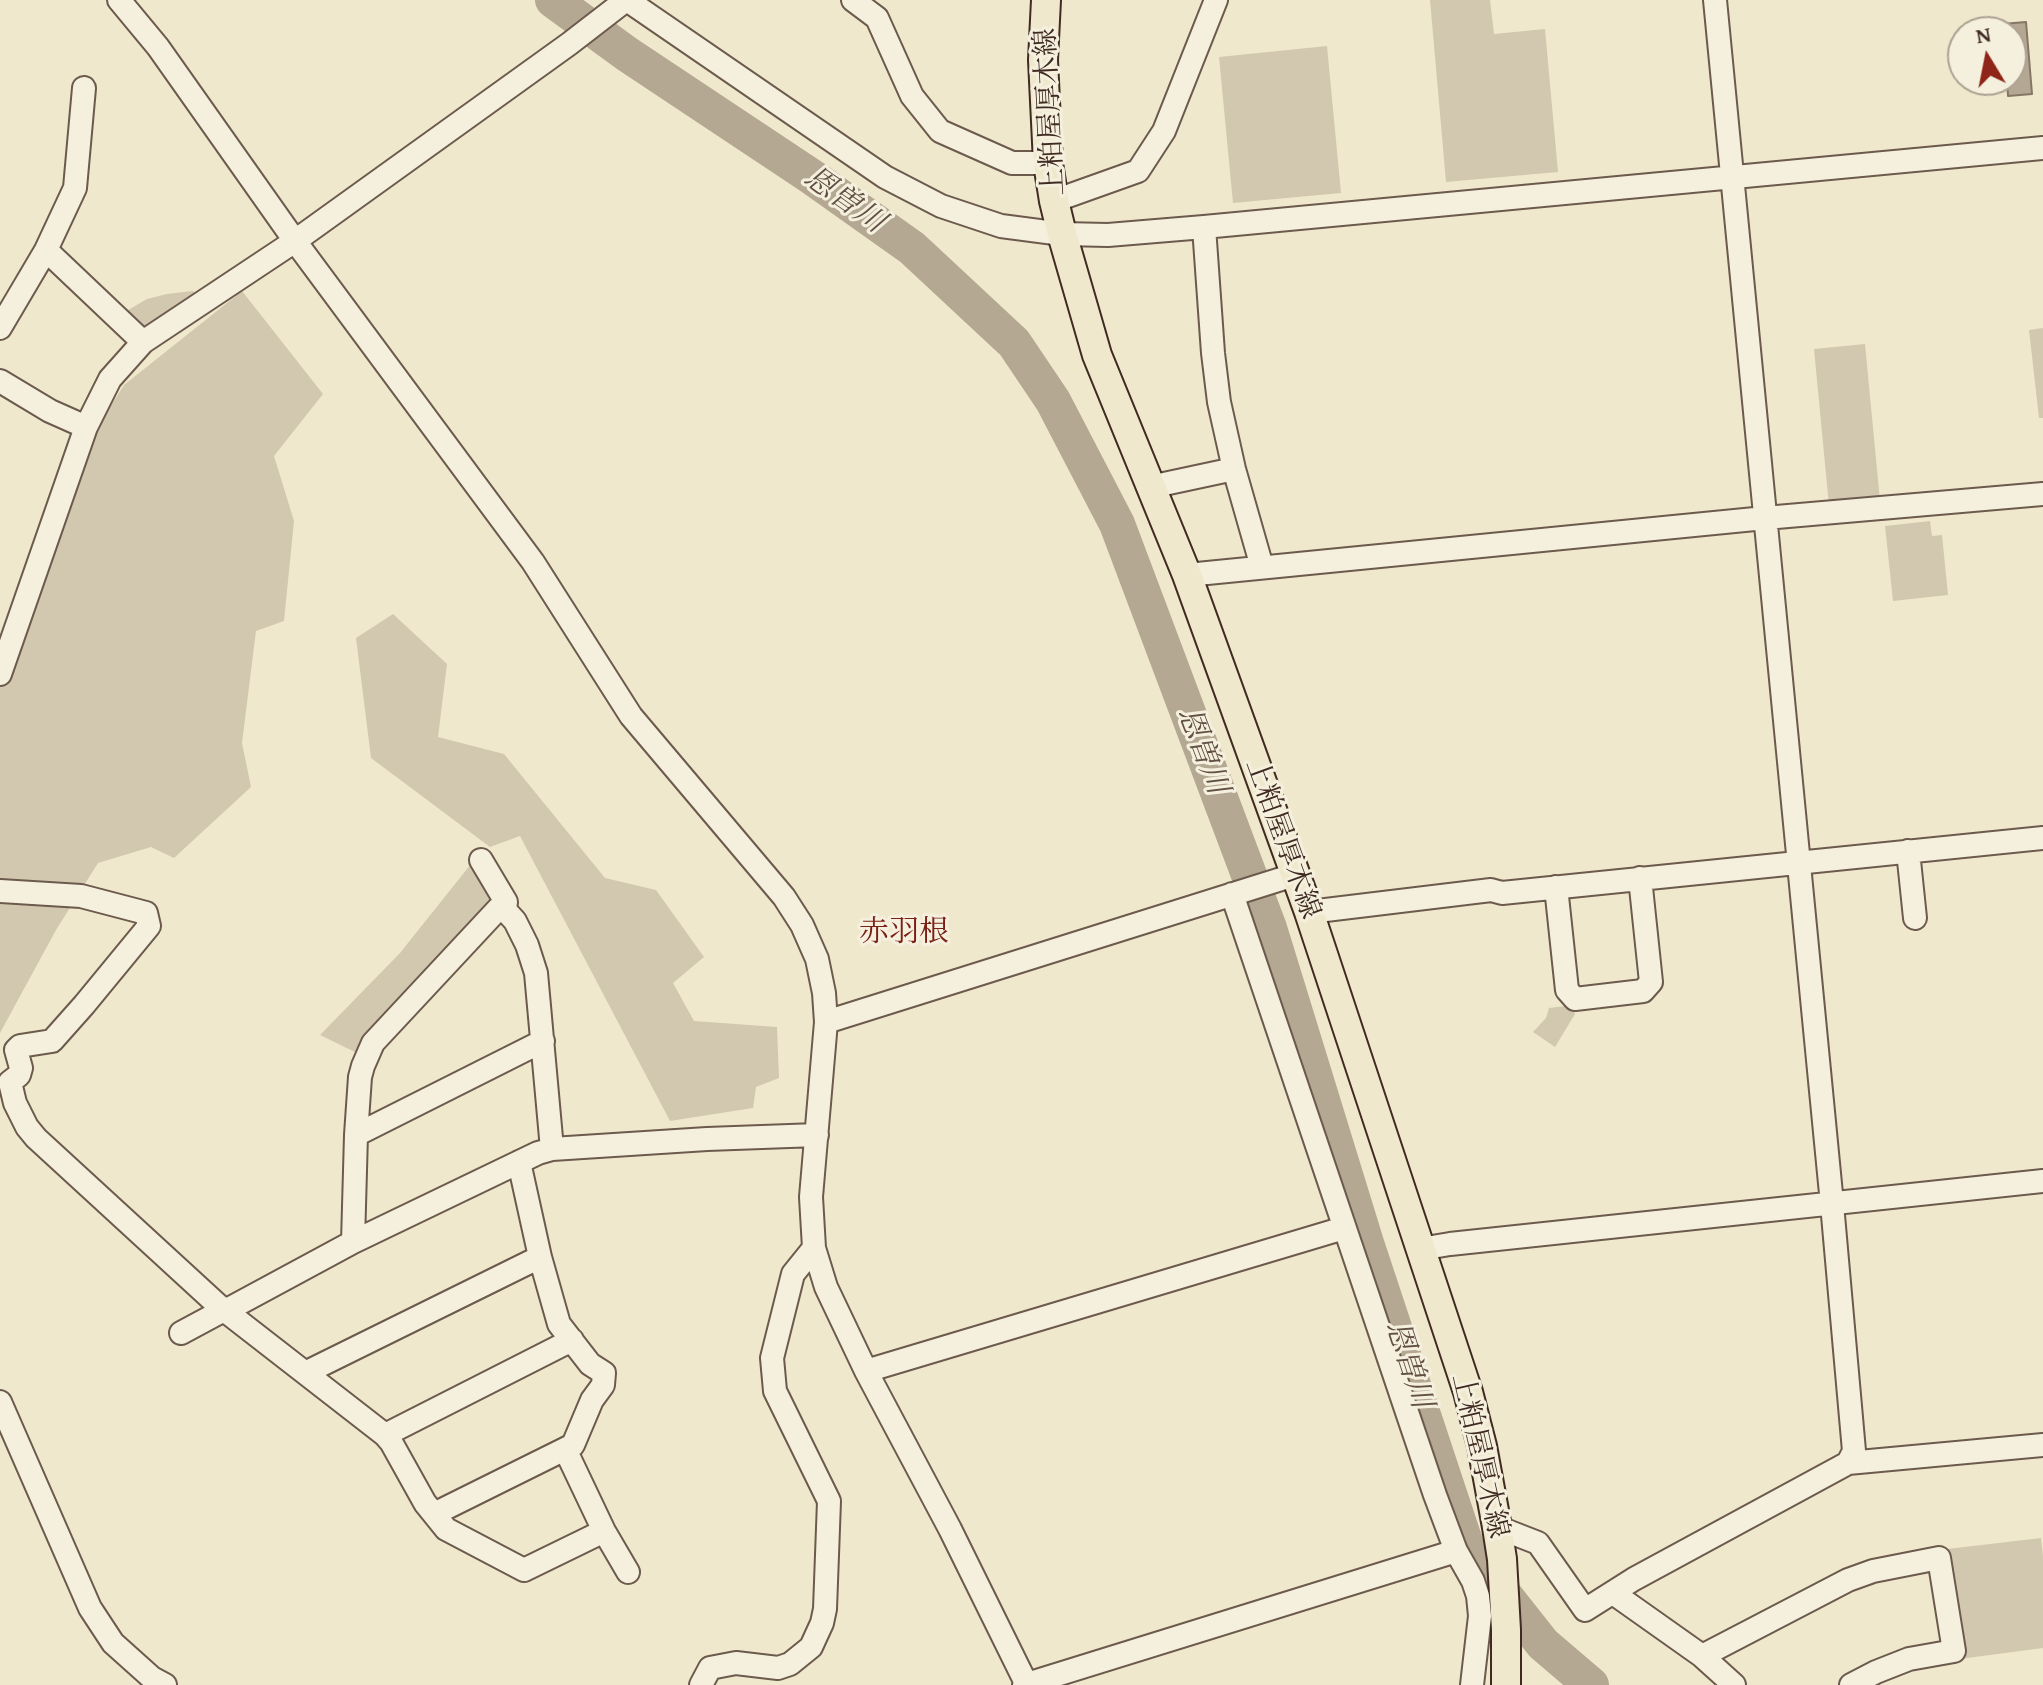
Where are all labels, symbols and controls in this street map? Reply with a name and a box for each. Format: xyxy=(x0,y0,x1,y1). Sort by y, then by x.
north arrow xyxy=(1947,16,2027,96)
text: N xyxy=(1973,17,1993,51)
street label: 上粕屋厚木線 xyxy=(1030,27,1072,197)
water label: 恩曽川 xyxy=(797,160,891,242)
water label: 恩曽川 xyxy=(1169,703,1235,799)
street label: 上粕屋厚木線 xyxy=(1237,754,1327,924)
district label: 赤羽根 xyxy=(859,915,949,951)
water label: 恩曽川 xyxy=(1377,1317,1439,1413)
street label: 上粕屋厚木線 xyxy=(1444,1370,1514,1542)

